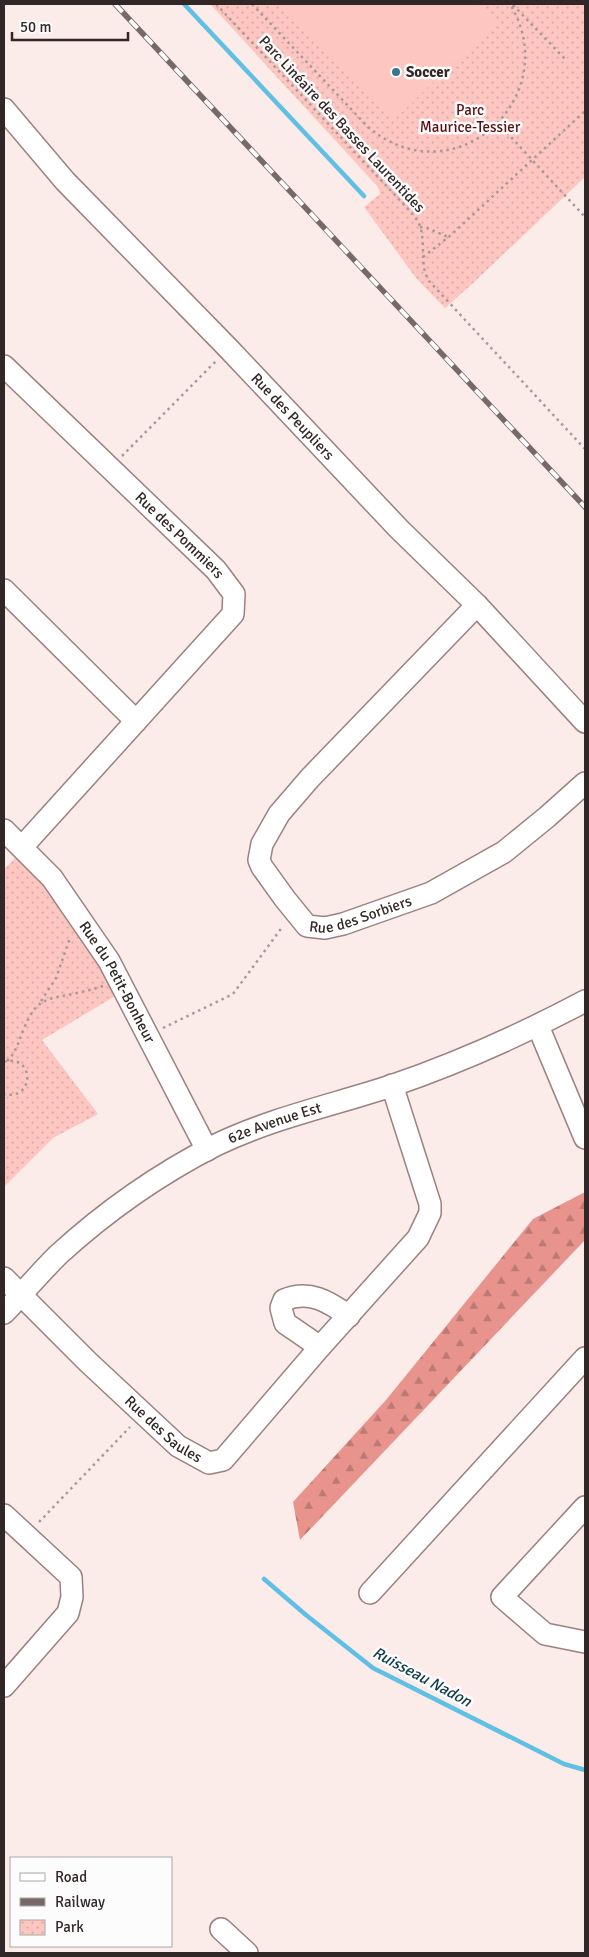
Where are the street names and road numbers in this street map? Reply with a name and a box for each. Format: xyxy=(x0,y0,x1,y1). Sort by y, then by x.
street label: Parc Linéaire des Basses Laurentides xyxy=(255,32,429,216)
street label: Rue des Peupliers xyxy=(247,369,338,464)
street label: Rue des Pommiers xyxy=(132,488,228,582)
street label: Rue des Sorbiers xyxy=(308,891,414,937)
street label: Rue du Petit-Bonheur xyxy=(75,918,159,1046)
street label: 62e Avenue Est xyxy=(225,1098,323,1147)
street label: Rue des Saules xyxy=(121,1392,205,1467)

